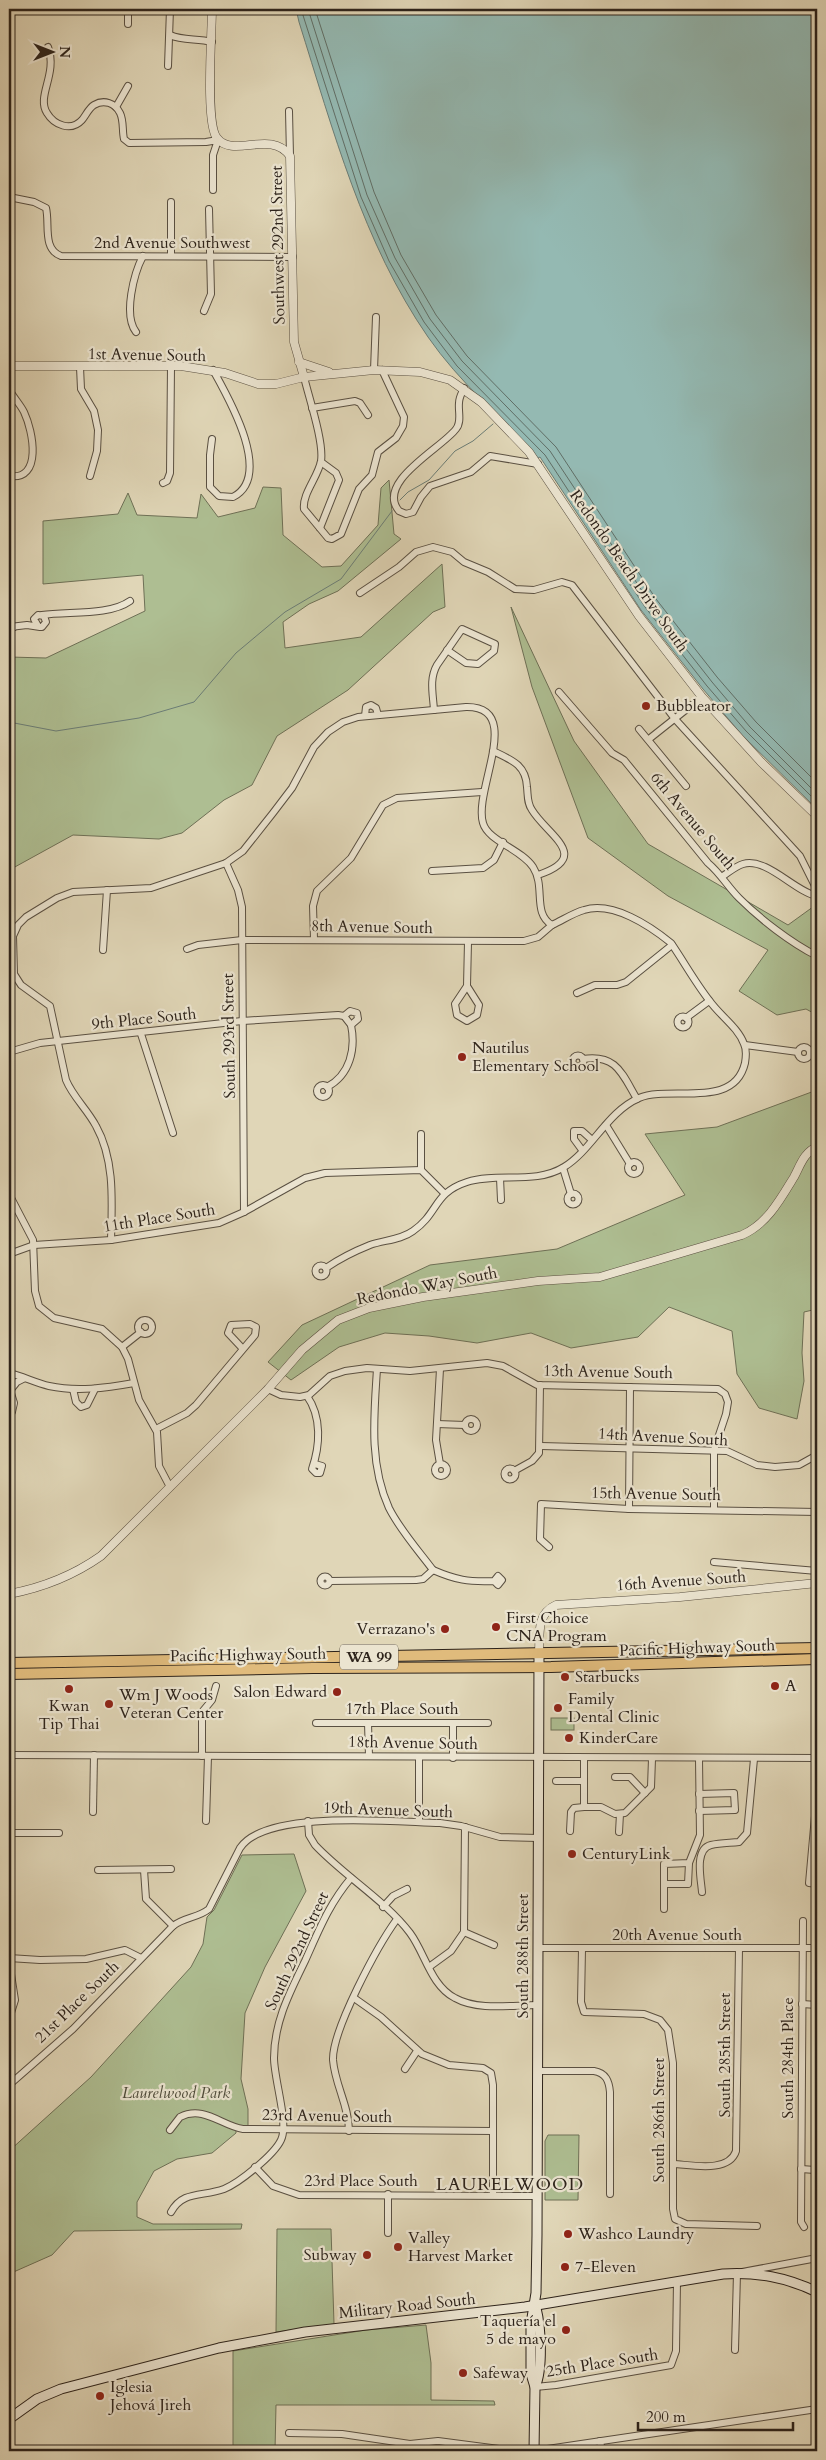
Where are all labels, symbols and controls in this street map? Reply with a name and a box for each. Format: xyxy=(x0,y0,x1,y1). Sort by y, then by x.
north arrow xyxy=(28,28,78,78)
text: N xyxy=(55,46,74,58)
street label: Southwest 292nd Street xyxy=(266,165,290,325)
street label: 2nd Avenue Southwest xyxy=(94,232,250,254)
street label: 1st Avenue South xyxy=(88,343,207,367)
street label: Redondo Beach Drive South xyxy=(564,485,694,657)
place label: Bubbleator xyxy=(656,695,731,717)
marker: Bubbleator xyxy=(640,700,652,712)
street label: 6th Avenue South xyxy=(645,767,741,875)
street label: 8th Avenue South xyxy=(311,915,433,939)
street label: South 293rd Street xyxy=(217,973,241,1099)
street label: 9th Place South xyxy=(91,1003,198,1035)
place label: Nautilus Elementary School xyxy=(472,1037,599,1077)
marker: Nautilus Elementary School xyxy=(456,1051,468,1063)
street label: 11th Place South xyxy=(101,1198,217,1238)
street label: Redondo Way South xyxy=(355,1262,499,1310)
street label: 13th Avenue South xyxy=(543,1360,673,1384)
street label: 14th Avenue South xyxy=(598,1423,729,1451)
street label: 15th Avenue South xyxy=(591,1482,721,1506)
street label: 16th Avenue South xyxy=(615,1565,747,1597)
place label: First Choice CNA Program xyxy=(506,1607,607,1647)
place label: Verrazano's xyxy=(357,1618,435,1640)
marker: First Choice CNA Program xyxy=(490,1621,502,1633)
marker: Verrazano's xyxy=(439,1623,451,1635)
street label: Pacific Highway South xyxy=(619,1634,776,1662)
street label: Pacific Highway South xyxy=(170,1643,326,1667)
road number: WA 99 xyxy=(340,1644,398,1670)
place label: Starbucks xyxy=(575,1666,639,1688)
marker: Starbucks xyxy=(559,1671,571,1683)
place label: A xyxy=(785,1675,797,1697)
marker: A xyxy=(769,1680,781,1692)
place label: Salon Edward xyxy=(233,1681,327,1703)
marker: Kwan Tip Thai xyxy=(63,1683,75,1695)
place label: Wm J Woods Veteran Center xyxy=(118,1684,223,1724)
marker: Salon Edward xyxy=(331,1686,343,1698)
place label: Family Dental Clinic xyxy=(568,1688,659,1728)
place label: Kwan Tip Thai xyxy=(39,1695,100,1735)
marker: Wm J Woods Veteran Center xyxy=(103,1698,115,1710)
street label: 17th Place South xyxy=(345,1698,459,1720)
marker: Family Dental Clinic xyxy=(552,1702,564,1714)
place label: KinderCare xyxy=(579,1727,658,1749)
street label: 18th Avenue South xyxy=(348,1731,478,1755)
marker: KinderCare xyxy=(563,1732,575,1744)
street label: 19th Avenue South xyxy=(323,1797,454,1823)
place label: CenturyLink xyxy=(582,1843,671,1865)
marker: CenturyLink xyxy=(566,1848,578,1860)
street label: South 292nd Street xyxy=(260,1888,334,2014)
street label: South 288th Street xyxy=(512,1894,534,2018)
street label: 20th Avenue South xyxy=(612,1924,742,1946)
street label: 21st Place South xyxy=(30,1956,124,2048)
street label: South 285th Street xyxy=(714,1993,736,2117)
street label: South 284th Place xyxy=(777,1997,799,2119)
street label: South 286th Street xyxy=(648,2058,670,2182)
park label: Laurelwood Park xyxy=(122,2082,230,2104)
street label: 23rd Avenue South xyxy=(262,2104,393,2128)
street label: 23rd Place South xyxy=(304,2170,418,2192)
district label: LAURELWOOD xyxy=(436,2172,584,2197)
place label: Washco Laundry xyxy=(577,2223,695,2245)
place label: Valley Harvest Market xyxy=(408,2227,513,2267)
marker: Washco Laundry xyxy=(562,2228,574,2240)
marker: Valley Harvest Market xyxy=(392,2241,404,2253)
place label: Subway xyxy=(303,2244,358,2266)
marker: Subway xyxy=(361,2249,373,2261)
place label: 7-Eleven xyxy=(575,2256,636,2278)
marker: 7-Eleven xyxy=(559,2261,571,2273)
street label: Military Road South xyxy=(338,2288,477,2324)
place label: Taquería el 5 de mayo xyxy=(480,2310,556,2350)
marker: Taquería el 5 de mayo xyxy=(560,2324,572,2336)
street label: 25th Place South xyxy=(544,2343,660,2383)
place label: Safeway xyxy=(473,2362,529,2384)
marker: Safeway xyxy=(457,2367,469,2379)
place label: Iglesia Jehová Jireh xyxy=(108,2376,191,2416)
marker: Iglesia Jehová Jireh xyxy=(94,2390,106,2402)
scale bar xyxy=(638,2400,794,2432)
text: 200 m xyxy=(646,2407,686,2427)

